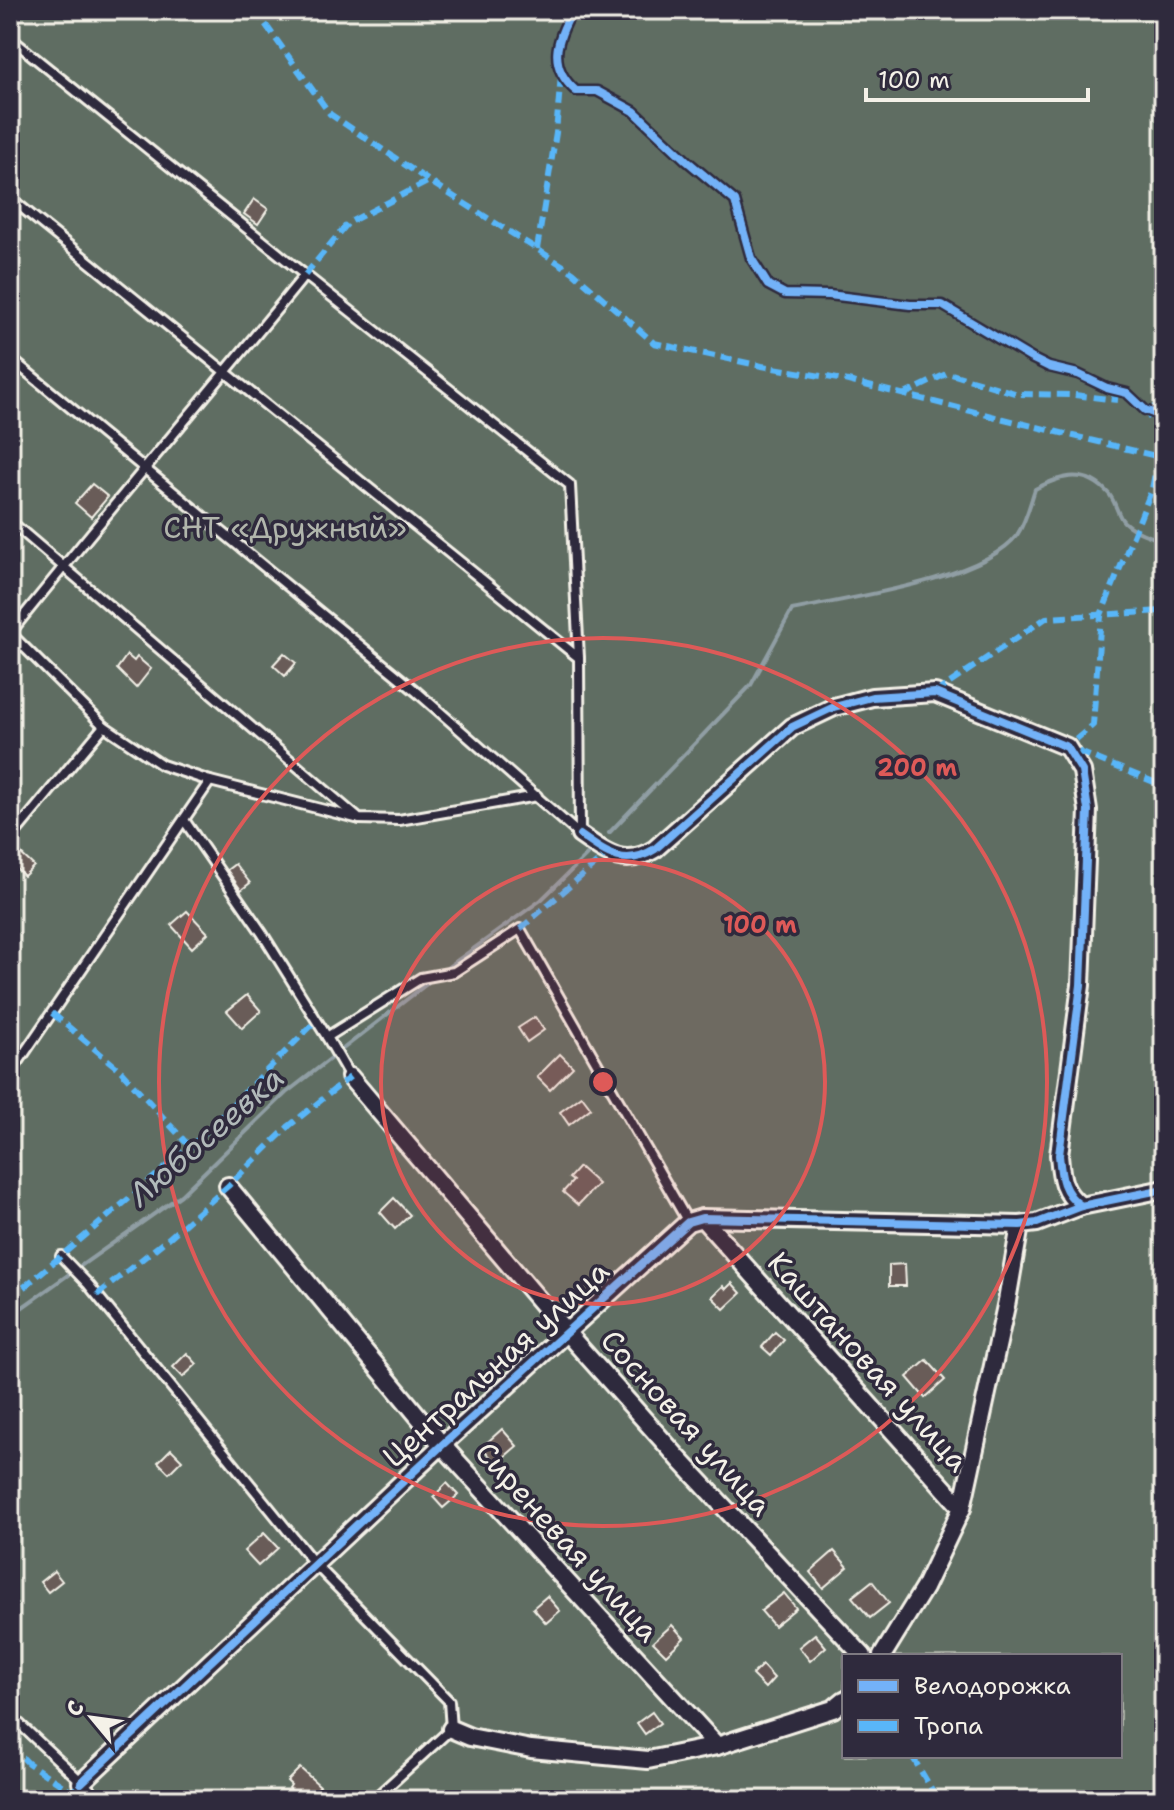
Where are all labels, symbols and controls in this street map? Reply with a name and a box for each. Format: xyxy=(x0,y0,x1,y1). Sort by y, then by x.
scale bar xyxy=(866,52,1088,102)
text: 100 m xyxy=(878,64,950,96)
park label: СНТ «Дружный» xyxy=(163,507,407,548)
text: 200 m xyxy=(877,752,957,784)
text: 100 m xyxy=(723,909,797,941)
water label: Любосеевка xyxy=(118,1056,293,1216)
centre of rings xyxy=(589,1068,617,1096)
street label: Каштановая улица xyxy=(758,1243,979,1481)
street label: Центральная улица xyxy=(373,1251,618,1477)
street label: Сосновая улица xyxy=(592,1321,781,1525)
street label: Сиреневая улица xyxy=(466,1432,669,1651)
legend xyxy=(842,1654,1122,1758)
text: Велодорожка xyxy=(914,1670,1071,1702)
north arrow xyxy=(52,1678,132,1758)
text: С xyxy=(59,1696,91,1721)
text: Тропа xyxy=(914,1710,983,1742)

